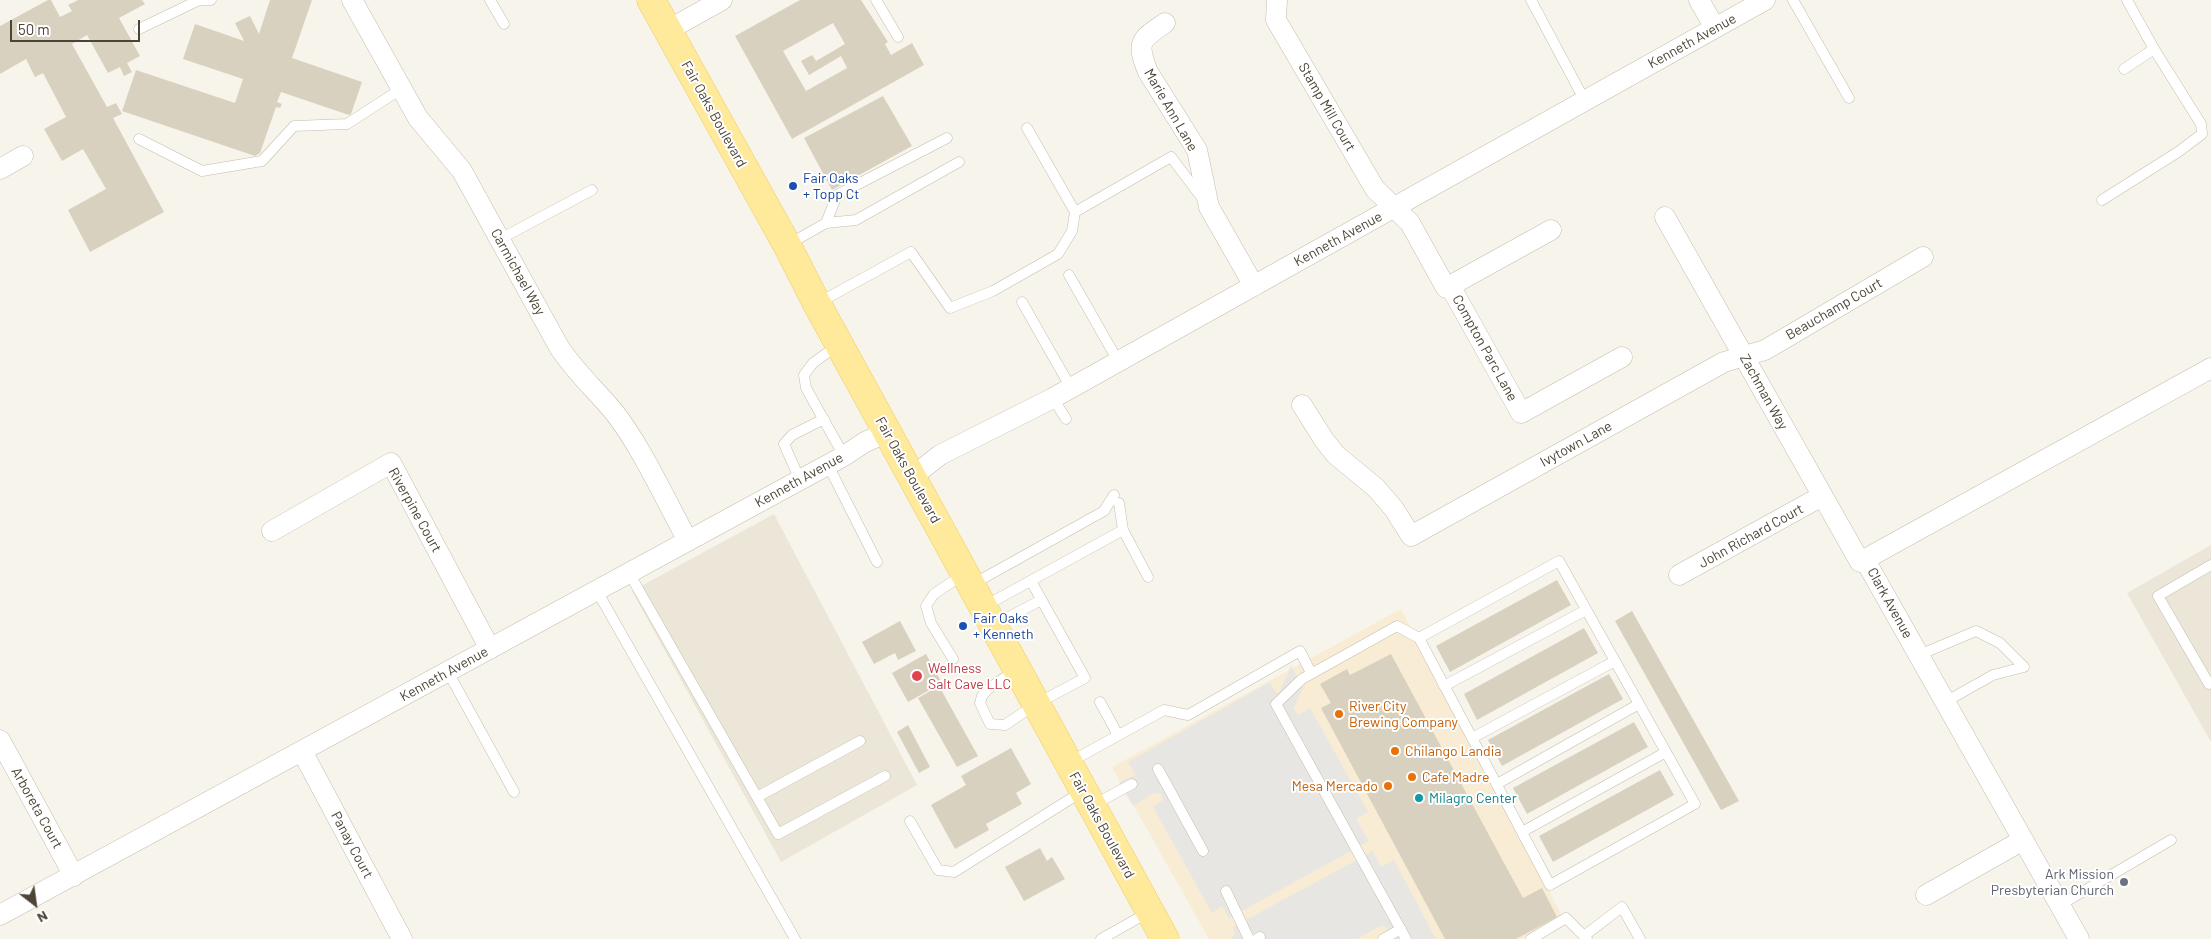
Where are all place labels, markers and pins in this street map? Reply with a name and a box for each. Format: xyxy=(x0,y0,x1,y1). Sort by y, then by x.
place label: Fair Oaks + Topp Ct xyxy=(803,170,859,202)
marker: Fair Oaks + Topp Ct xyxy=(787,180,799,192)
place label: Fair Oaks + Kenneth xyxy=(973,610,1034,642)
marker: Fair Oaks + Kenneth xyxy=(957,620,969,632)
place label: Wellness Salt Cave LLC xyxy=(928,660,1011,692)
marker: Wellness Salt Cave LLC xyxy=(910,669,924,683)
place label: River City Brewing Company xyxy=(1349,698,1458,730)
marker: River City Brewing Company xyxy=(1333,708,1345,720)
place label: Chilango Landia xyxy=(1405,743,1501,759)
marker: Chilango Landia xyxy=(1389,745,1401,757)
place label: Cafe Madre xyxy=(1422,769,1489,785)
marker: Cafe Madre xyxy=(1406,771,1418,783)
place label: Mesa Mercado xyxy=(1292,778,1378,794)
marker: Mesa Mercado xyxy=(1382,780,1394,792)
place label: Milagro Center xyxy=(1429,790,1517,806)
marker: Milagro Center xyxy=(1413,792,1425,804)
place label: Ark Mission Presbyterian Church xyxy=(1991,866,2114,899)
marker: Ark Mission Presbyterian Church xyxy=(2118,876,2130,888)

